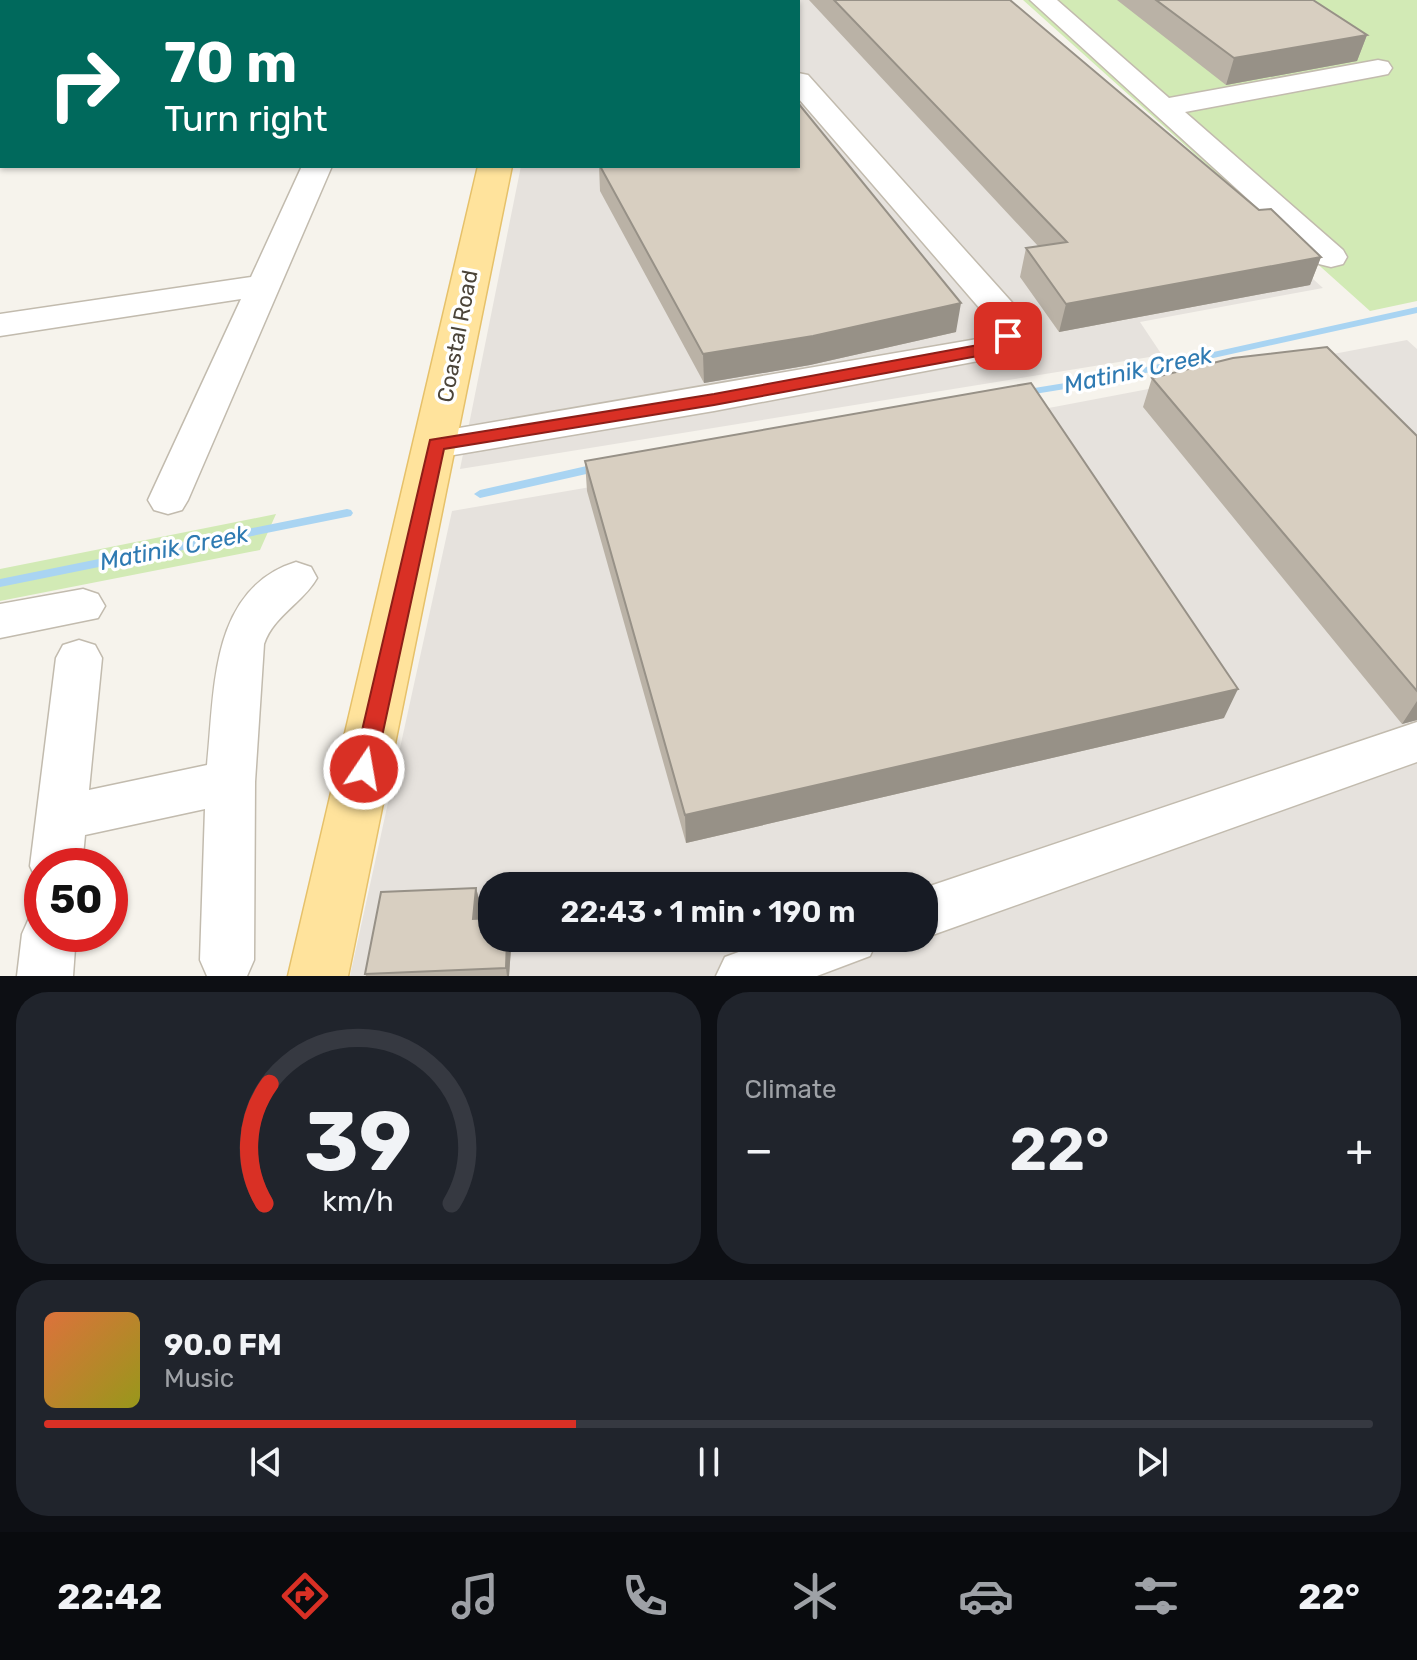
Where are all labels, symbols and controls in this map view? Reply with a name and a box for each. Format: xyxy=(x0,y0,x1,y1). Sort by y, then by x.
text: 70 m xyxy=(164,30,297,96)
icon: right xyxy=(32,32,136,136)
text: Turn right xyxy=(164,97,328,140)
street label: Coastal Road xyxy=(431,268,484,405)
pin xyxy=(974,302,1042,370)
icon: arrive xyxy=(986,314,1030,358)
water label: Matinik Creek xyxy=(1061,340,1215,399)
water label: Matinik Creek xyxy=(97,520,251,576)
position arrow xyxy=(322,727,406,811)
speed limit sign: 50 xyxy=(24,848,128,952)
text: 22:43 · 1 min · 190 m xyxy=(561,894,855,930)
text: Climate xyxy=(745,1074,837,1105)
text: 39 xyxy=(304,1092,412,1191)
text: 22° xyxy=(1009,1114,1110,1185)
text: − xyxy=(745,1124,773,1176)
text: + xyxy=(1346,1124,1373,1176)
text: km/h xyxy=(323,1184,394,1218)
text: 90.0 FM xyxy=(164,1327,282,1363)
text: Music xyxy=(164,1363,234,1394)
icon: previous xyxy=(244,1440,288,1484)
icon: pause xyxy=(687,1440,731,1484)
icon: next xyxy=(1130,1440,1174,1484)
icon: directions xyxy=(277,1568,333,1624)
icon: music xyxy=(447,1568,503,1624)
icon: phone xyxy=(617,1568,673,1624)
icon: climate xyxy=(787,1568,843,1624)
icon: car xyxy=(958,1568,1014,1624)
icon: filters xyxy=(1128,1568,1184,1624)
text: 22:42 xyxy=(57,1575,162,1618)
text: 22° xyxy=(1298,1575,1360,1618)

